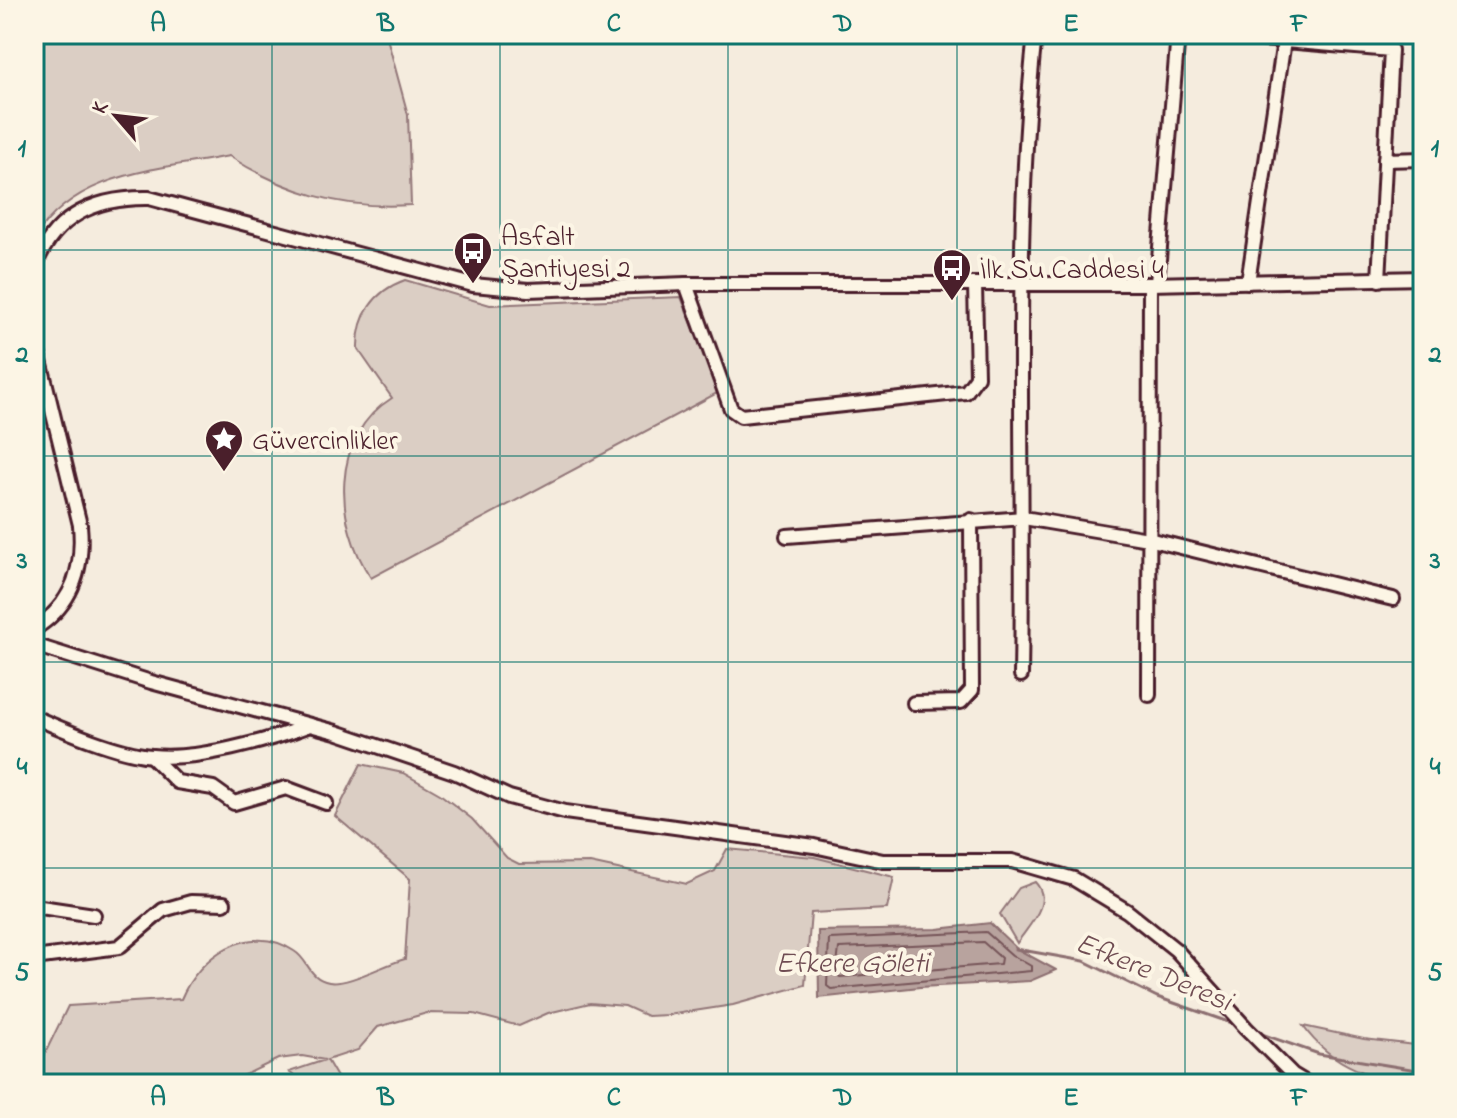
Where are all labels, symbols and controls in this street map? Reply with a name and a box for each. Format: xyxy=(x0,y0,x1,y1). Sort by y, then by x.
text: A xyxy=(150,6,166,44)
text: B xyxy=(376,6,395,44)
text: C xyxy=(607,6,621,44)
text: D xyxy=(832,6,853,44)
text: E xyxy=(1063,6,1079,44)
text: F xyxy=(1289,6,1308,44)
north arrow xyxy=(76,76,156,156)
text: K xyxy=(84,95,118,120)
text: 1 xyxy=(18,131,27,169)
text: 1 xyxy=(1431,131,1440,169)
place label: Asfalt Şantiyesi 2 xyxy=(501,218,631,291)
bus stop icon: Asfalt Şantiyesi 2 xyxy=(452,230,494,285)
bus stop icon: İlk Su Caddesi 4 xyxy=(931,247,973,302)
place label: İlk Su Caddesi 4 xyxy=(980,251,1164,292)
text: 2 xyxy=(15,337,29,375)
text: 2 xyxy=(1428,337,1442,375)
place icon: Güvercinlikler xyxy=(203,418,245,473)
place label: Güvercinlikler xyxy=(252,422,398,463)
text: 3 xyxy=(16,543,28,581)
text: 3 xyxy=(1429,543,1441,581)
text: 4 xyxy=(17,749,28,787)
text: 4 xyxy=(1430,749,1441,787)
water label: Efkere Deresi xyxy=(1068,923,1240,1026)
water label: Efkere Göleti xyxy=(775,943,931,987)
text: 5 xyxy=(15,955,30,993)
text: 5 xyxy=(1428,955,1443,993)
text: A xyxy=(150,1080,166,1118)
text: B xyxy=(376,1080,395,1118)
text: C xyxy=(607,1080,621,1118)
text: D xyxy=(832,1080,853,1118)
text: E xyxy=(1063,1080,1079,1118)
text: F xyxy=(1289,1080,1308,1118)

